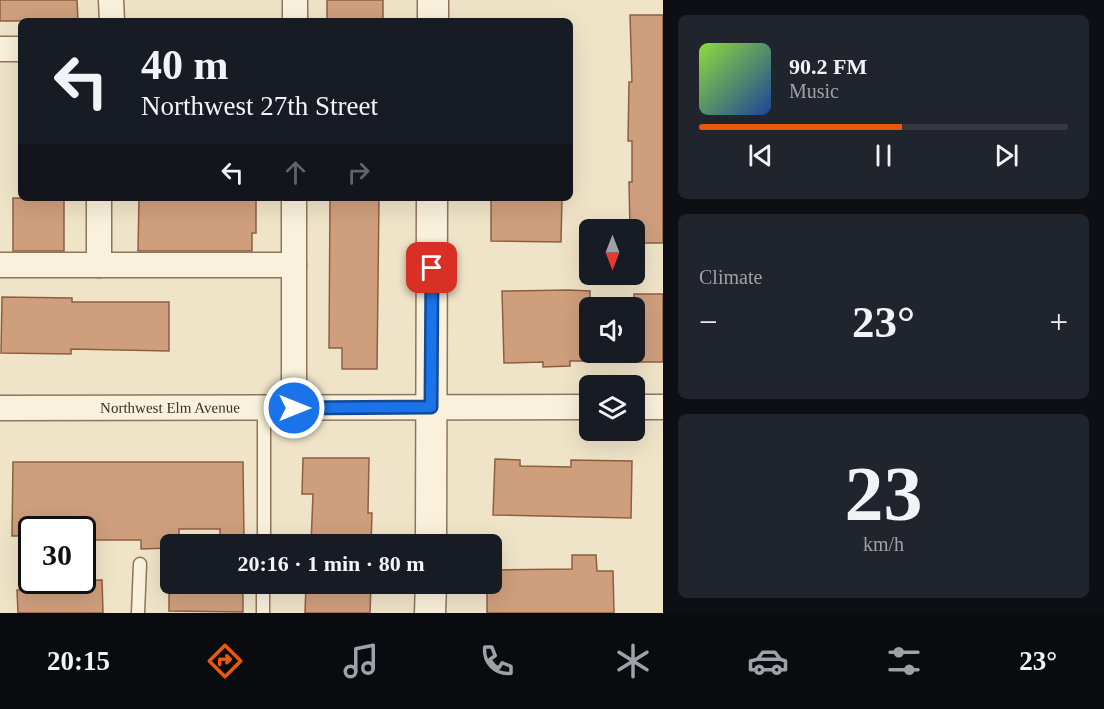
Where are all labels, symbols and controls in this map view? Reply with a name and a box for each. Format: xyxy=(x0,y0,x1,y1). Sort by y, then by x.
icon: left xyxy=(42,42,120,120)
text: 40 m xyxy=(141,42,229,88)
text: 90.2 FM xyxy=(789,54,867,79)
text: Music xyxy=(789,80,839,102)
text: Northwest 27th Street xyxy=(141,91,378,121)
icon: previous xyxy=(744,139,777,172)
icon: pause xyxy=(867,139,900,172)
icon: next xyxy=(990,139,1023,172)
icon: left xyxy=(216,156,249,189)
icon: ahead xyxy=(279,156,312,189)
icon: right xyxy=(342,156,375,189)
north arrow xyxy=(579,219,645,285)
map controls xyxy=(579,219,645,441)
pin xyxy=(406,242,457,293)
icon: arrive xyxy=(415,251,448,284)
text: Climate xyxy=(699,266,762,288)
button: sound xyxy=(579,297,645,363)
text: 23° xyxy=(852,297,915,347)
text: − xyxy=(699,304,718,340)
text: + xyxy=(1049,304,1068,340)
button: layers xyxy=(579,375,645,441)
position arrow xyxy=(262,376,326,440)
street label: Northwest Elm Avenue xyxy=(100,400,240,416)
text: 23 xyxy=(845,450,923,537)
speed limit sign: 30 xyxy=(18,516,96,594)
text: km/h xyxy=(863,533,904,555)
text: 20:16 · 1 min · 80 m xyxy=(238,551,425,576)
icon: directions xyxy=(204,640,246,682)
icon: music xyxy=(340,640,382,682)
icon: phone xyxy=(476,640,518,682)
icon: climate xyxy=(612,640,654,682)
icon: car xyxy=(747,640,789,682)
icon: filters xyxy=(883,640,925,682)
text: 20:15 xyxy=(47,646,110,676)
text: 23° xyxy=(1019,646,1057,676)

